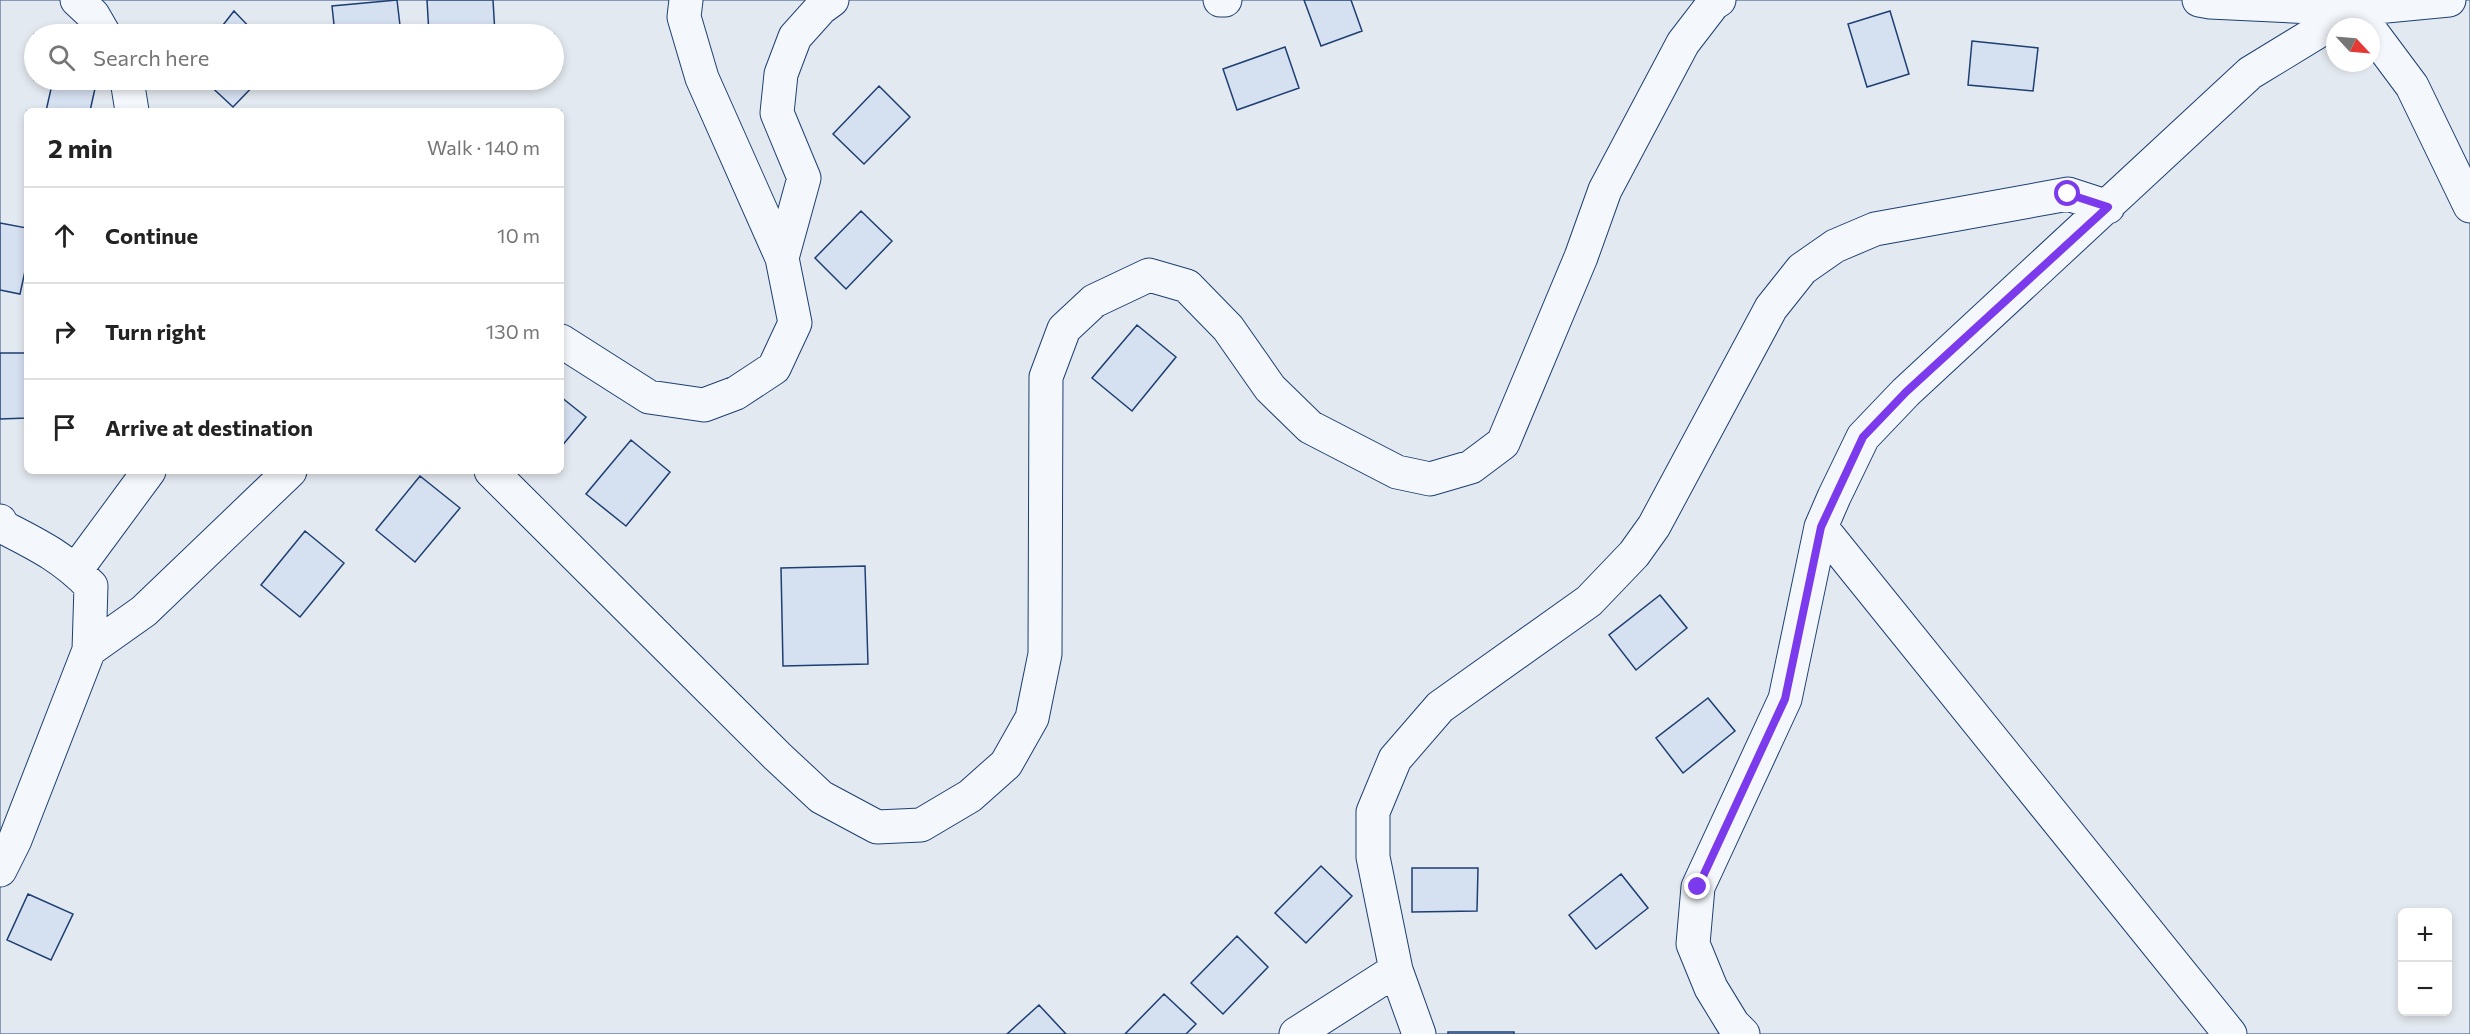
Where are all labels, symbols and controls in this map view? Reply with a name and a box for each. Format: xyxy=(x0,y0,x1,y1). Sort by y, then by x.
north arrow xyxy=(2326,18,2380,72)
search box xyxy=(24,24,564,90)
icon: search xyxy=(45,41,78,74)
text: Search here xyxy=(93,44,209,71)
text: 2 min xyxy=(48,132,113,163)
text: Walk · 140 m xyxy=(427,135,540,159)
route start xyxy=(2054,180,2080,206)
icon: ahead xyxy=(48,219,81,252)
text: Continue xyxy=(105,222,198,249)
text: 10 m xyxy=(497,223,540,247)
icon: right xyxy=(48,315,81,348)
text: Turn right xyxy=(105,318,206,345)
text: 130 m xyxy=(486,319,540,343)
icon: arrive xyxy=(48,411,81,444)
text: Arrive at destination xyxy=(105,414,313,441)
route end xyxy=(1684,873,1710,899)
map controls xyxy=(2398,908,2452,1016)
button: + xyxy=(2398,908,2452,962)
button: − xyxy=(2398,962,2452,1016)

